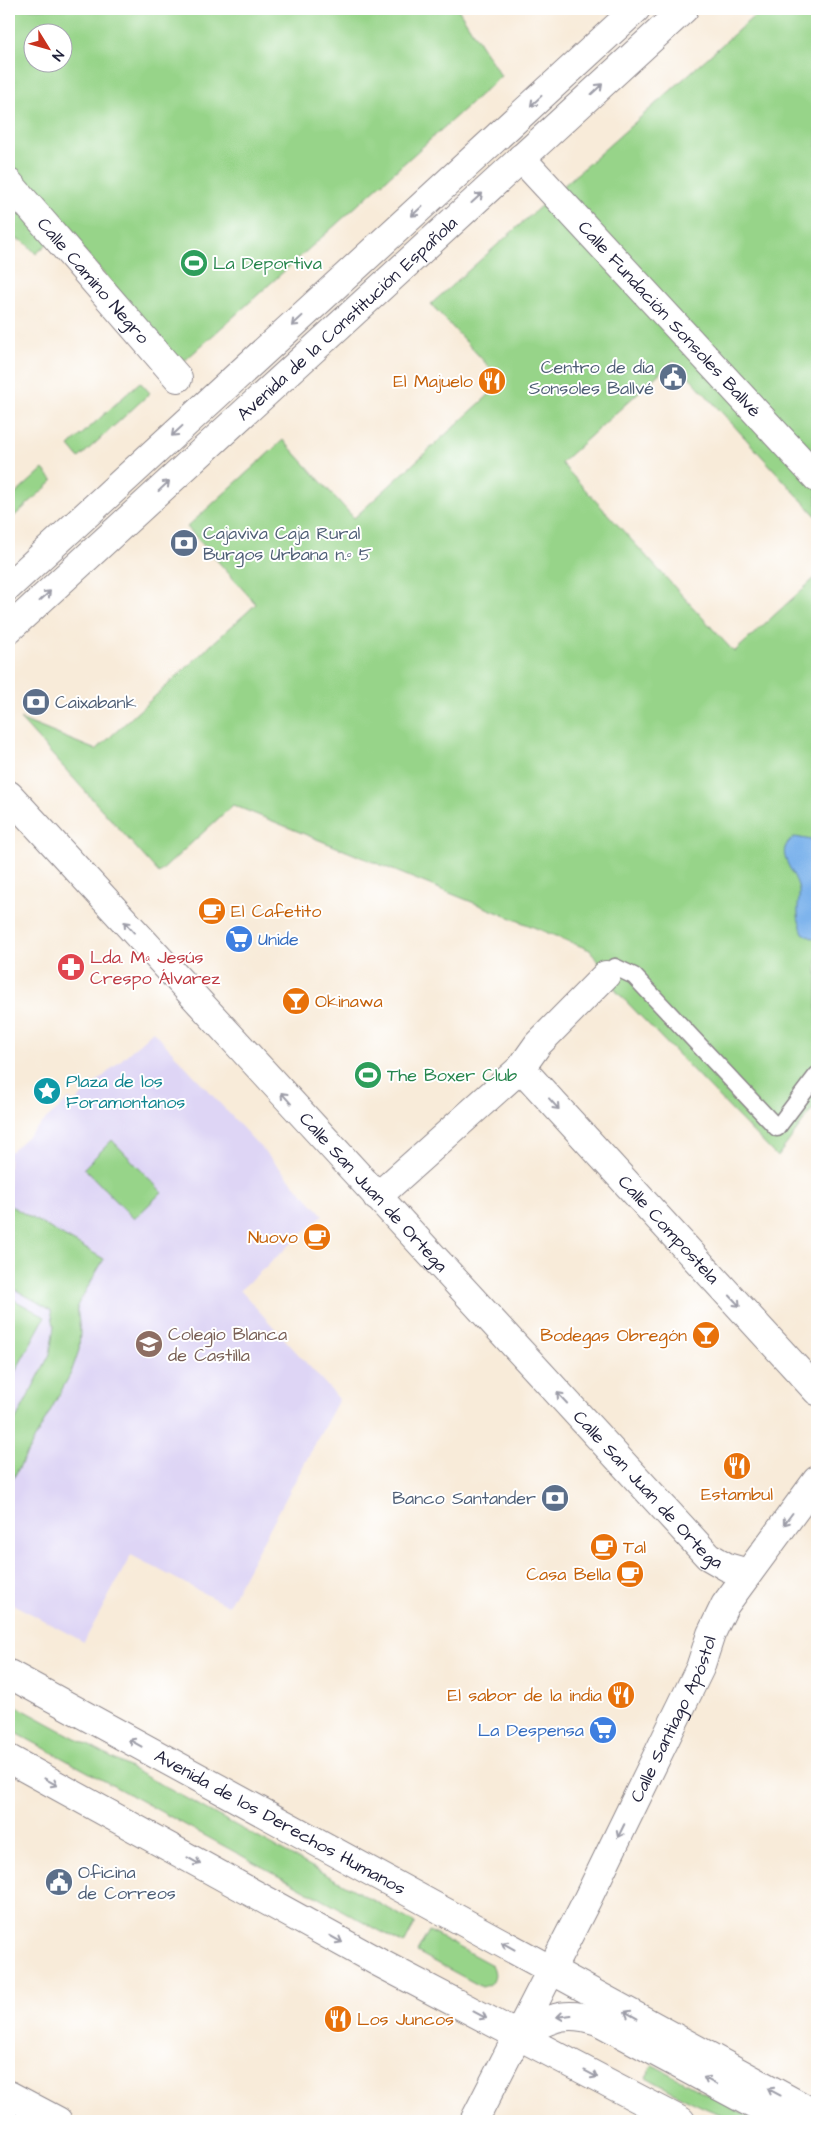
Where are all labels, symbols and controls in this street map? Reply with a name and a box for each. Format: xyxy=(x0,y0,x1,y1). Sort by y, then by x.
north arrow xyxy=(22,22,72,72)
text: N xyxy=(47,46,68,65)
one-way arrow xyxy=(590,83,603,95)
one-way arrow xyxy=(530,95,543,107)
one-way arrow xyxy=(471,193,484,204)
one-way arrow xyxy=(410,205,423,217)
street label: Avenida de la Constitución Española xyxy=(231,211,463,426)
street label: Calle Camino Negro xyxy=(32,212,155,349)
street label: Calle Fundación Sonsoles Ballvé xyxy=(572,215,767,423)
sports icon: La Deportiva xyxy=(179,248,209,278)
place label: La Deportiva xyxy=(213,251,322,276)
one-way arrow xyxy=(291,315,303,327)
place label: Centro de día Sonsoles Ballvé xyxy=(529,355,654,401)
public building icon: Centro de día Sonsoles Ballvé xyxy=(658,362,688,392)
restaurant icon: El Majuelo xyxy=(477,366,507,396)
place label: El Majuelo xyxy=(393,369,473,394)
one-way arrow xyxy=(171,425,184,437)
one-way arrow xyxy=(158,480,171,492)
place label: Cajaviva Caja Rural Burgos Urbana n.º 5 xyxy=(203,521,372,568)
bank icon: Cajaviva Caja Rural Burgos Urbana n.º 5 xyxy=(169,528,199,558)
one-way arrow xyxy=(38,590,51,602)
bank icon: Caixabank xyxy=(21,687,51,717)
place label: Caixabank xyxy=(55,690,137,715)
cafe icon: El Cafetito xyxy=(197,896,227,926)
place label: El Cafetito xyxy=(231,899,321,924)
one-way arrow xyxy=(123,920,135,933)
supermarket icon: Unide xyxy=(224,924,254,954)
place label: Unide xyxy=(258,927,299,952)
place label: Lda. Mª Jesús Crespo Álvarez xyxy=(90,945,220,991)
pharmacy icon: Lda. Mª Jesús Crespo Álvarez xyxy=(56,952,86,982)
bar icon: Okinawa xyxy=(281,986,311,1016)
place label: Okinawa xyxy=(315,989,383,1014)
sports icon: The Boxer Club xyxy=(353,1060,383,1090)
place label: The Boxer Club xyxy=(387,1063,517,1088)
place label: Plaza de los Foramontanos xyxy=(66,1069,185,1115)
place icon: Plaza de los Foramontanos xyxy=(32,1076,62,1106)
one-way arrow xyxy=(280,1092,292,1104)
one-way arrow xyxy=(548,1098,560,1111)
street label: Calle San Juan de Ortega xyxy=(294,1106,454,1277)
street label: Calle Compostela xyxy=(613,1170,725,1289)
cafe icon: Nuovo xyxy=(302,1222,332,1252)
place label: Nuovo xyxy=(248,1225,298,1250)
one-way arrow xyxy=(729,1295,741,1308)
bar icon: Bodegas Obregón xyxy=(691,1320,721,1350)
place label: Colegio Blanca de Castilla xyxy=(168,1322,287,1368)
place label: Bodegas Obregón xyxy=(540,1323,687,1349)
school or university icon: Colegio Blanca de Castilla xyxy=(134,1329,164,1359)
one-way arrow xyxy=(556,1391,568,1404)
street label: Calle San Juan de Ortega xyxy=(568,1405,728,1575)
restaurant icon: Estambul xyxy=(722,1451,752,1481)
place label: Estambul xyxy=(701,1482,773,1507)
bank icon: Banco Santander xyxy=(540,1483,570,1513)
place label: Banco Santander xyxy=(392,1486,536,1511)
one-way arrow xyxy=(783,1512,793,1526)
cafe icon: Tal xyxy=(589,1532,619,1562)
place label: Tal xyxy=(623,1535,646,1560)
cafe icon: Casa Bella xyxy=(615,1559,645,1589)
place label: Casa Bella xyxy=(526,1562,611,1587)
street label: Calle Santiago Apóstol xyxy=(624,1632,722,1806)
restaurant icon: El sabor de la india xyxy=(606,1680,636,1710)
place label: El sabor de la india xyxy=(448,1683,602,1708)
supermarket icon: La Despensa xyxy=(588,1715,618,1745)
place label: La Despensa xyxy=(478,1718,584,1743)
one-way arrow xyxy=(128,1737,143,1747)
street label: Avenida de los Derechos Humanos xyxy=(150,1743,410,1901)
one-way arrow xyxy=(44,1778,58,1788)
one-way arrow xyxy=(616,1823,626,1838)
one-way arrow xyxy=(186,1856,201,1866)
place label: Oficina de Correos xyxy=(78,1860,176,1906)
public building icon: Oficina de Correos xyxy=(44,1867,74,1897)
one-way arrow xyxy=(329,1934,344,1944)
one-way arrow xyxy=(501,1941,516,1951)
restaurant icon: Los Juncos xyxy=(323,2004,353,2034)
place label: Los Juncos xyxy=(357,2007,454,2032)
one-way arrow xyxy=(625,2009,639,2019)
one-way arrow xyxy=(472,2011,487,2020)
one-way arrow xyxy=(556,2011,572,2021)
one-way arrow xyxy=(583,2070,598,2079)
one-way arrow xyxy=(703,2076,718,2086)
one-way arrow xyxy=(767,2087,782,2097)

